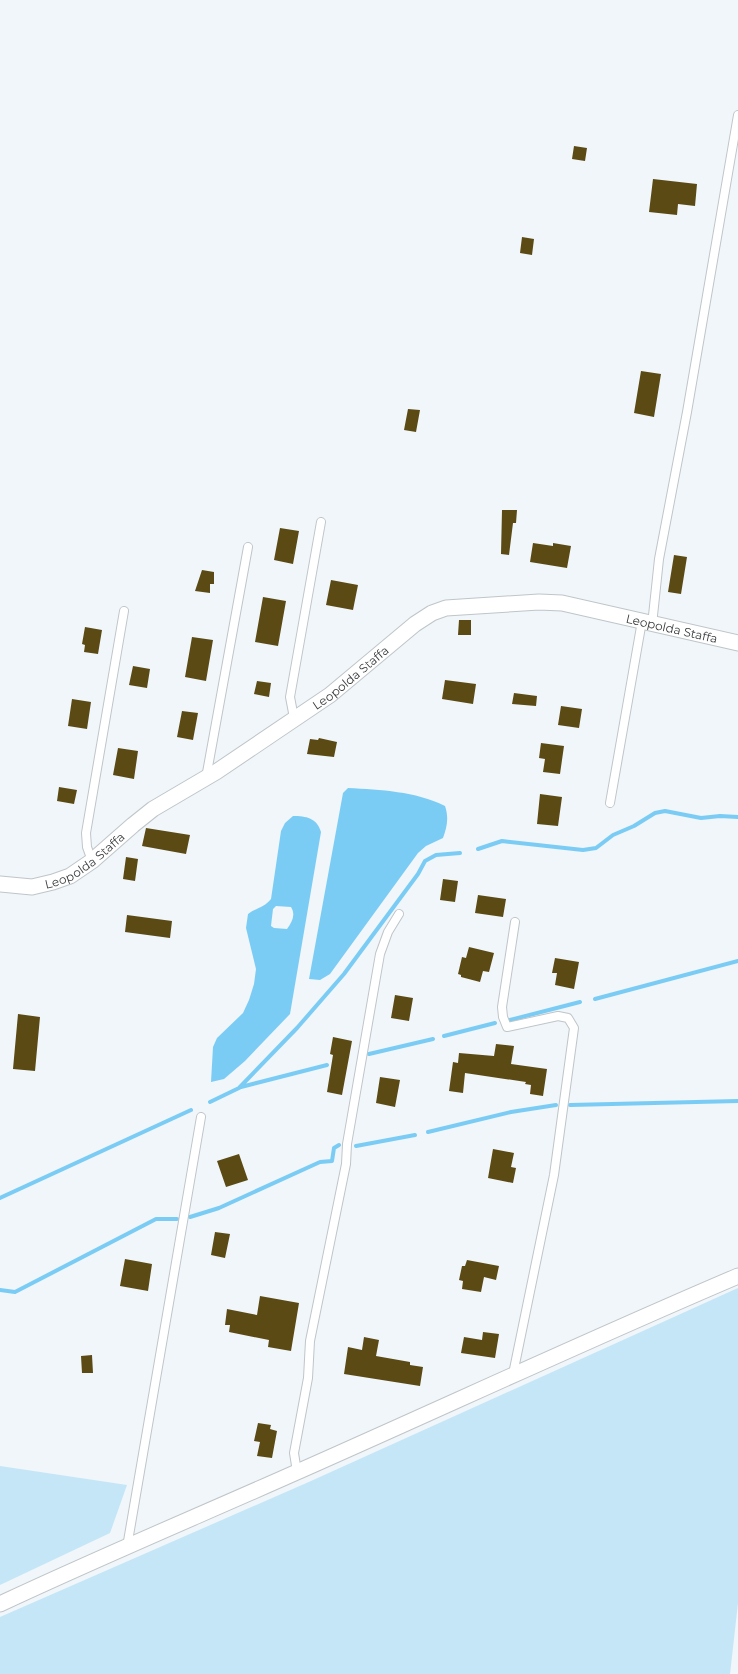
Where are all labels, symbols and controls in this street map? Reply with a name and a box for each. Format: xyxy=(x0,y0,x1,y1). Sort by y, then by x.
street label: Leopolda Staffa xyxy=(625,610,719,646)
street label: Leopolda Staffa xyxy=(309,642,391,712)
street label: Leopolda Staffa xyxy=(43,829,127,891)

